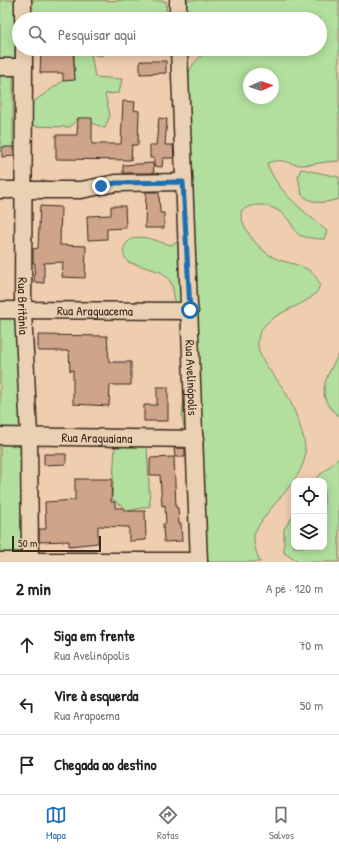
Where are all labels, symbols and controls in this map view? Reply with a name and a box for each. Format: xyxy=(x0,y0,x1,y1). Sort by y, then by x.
search box xyxy=(12,12,327,56)
icon: search xyxy=(26,23,48,45)
text: Pesquisar aqui xyxy=(58,24,136,45)
north arrow xyxy=(243,68,279,104)
route end xyxy=(92,177,110,195)
street label: Rua Britânia xyxy=(14,277,33,335)
street label: Rua Araguacema xyxy=(57,301,133,320)
route start xyxy=(181,301,199,319)
street label: Rua Avelinópolis xyxy=(181,340,202,416)
street label: Rua Araguaiana xyxy=(61,428,133,447)
map controls xyxy=(291,478,327,550)
button: locate xyxy=(291,478,327,514)
button: layers xyxy=(291,514,327,550)
scale bar xyxy=(12,534,101,553)
text: 50 m xyxy=(18,536,38,550)
text: 2 min xyxy=(16,577,51,600)
text: A pé · 120 m xyxy=(266,579,323,597)
text: Siga em frente xyxy=(54,625,135,646)
icon: ahead xyxy=(16,634,38,656)
text: 70 m xyxy=(299,636,323,654)
text: Rua Avelinópolis xyxy=(54,646,130,664)
text: Vire à esquerda xyxy=(54,685,138,706)
icon: left xyxy=(16,694,38,716)
text: 50 m xyxy=(300,696,323,714)
text: Rua Arapoema xyxy=(54,706,120,724)
icon: arrive xyxy=(16,754,38,776)
text: Chegada ao destino xyxy=(54,754,157,775)
tab: Mapa xyxy=(45,804,67,842)
tab: Rotas xyxy=(157,804,179,842)
tab: Salvos xyxy=(269,804,294,842)

